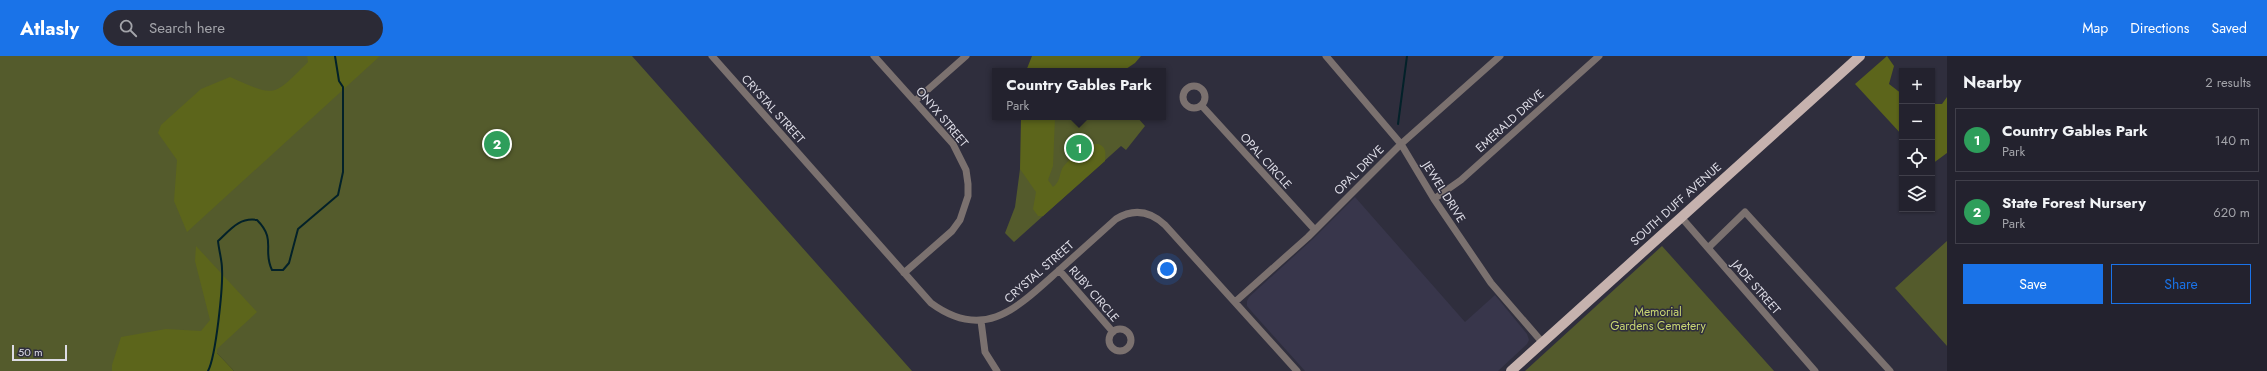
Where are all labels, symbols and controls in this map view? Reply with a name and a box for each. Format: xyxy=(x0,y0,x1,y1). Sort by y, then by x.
search box xyxy=(103,10,383,46)
text: Atlasly xyxy=(20,15,79,42)
icon: search xyxy=(117,17,139,39)
text: Search here xyxy=(149,17,225,39)
text: Map xyxy=(2082,18,2108,38)
text: Directions xyxy=(2130,18,2190,38)
text: Saved xyxy=(2212,18,2247,38)
popup xyxy=(992,68,1166,120)
map controls xyxy=(1899,68,1935,212)
button: + xyxy=(1899,68,1935,104)
text: Nearby xyxy=(1963,70,2021,94)
street label: CRYSTAL STREET xyxy=(737,71,809,148)
text: 2 results xyxy=(2205,73,2251,92)
text: Country Gables Park xyxy=(1006,74,1152,96)
street label: ONYX STREET xyxy=(911,83,973,151)
street label: EMERALD DRIVE xyxy=(1472,85,1548,157)
text: Park xyxy=(1006,96,1029,115)
button: − xyxy=(1899,104,1935,140)
text: Country Gables Park xyxy=(2002,120,2148,142)
pin: 2 xyxy=(484,129,510,159)
street label: OPAL CIRCLE xyxy=(1236,129,1296,193)
text: 1 xyxy=(1974,131,1980,150)
text: 140 m xyxy=(2215,131,2250,150)
pin: 1 xyxy=(1066,133,1092,163)
button: locate xyxy=(1899,140,1935,176)
street label: OPAL DRIVE xyxy=(1330,141,1388,199)
text: Park xyxy=(2002,142,2025,161)
street label: JEWEL DRIVE xyxy=(1417,156,1470,226)
street label: SOUTH DUFF AVENUE xyxy=(1626,158,1726,250)
button: layers xyxy=(1899,176,1935,212)
text: State Forest Nursery xyxy=(2002,192,2146,214)
text: 2 xyxy=(1973,203,1981,222)
text: 620 m xyxy=(2213,203,2250,222)
text: Park xyxy=(2002,214,2025,233)
street label: CRYSTAL STREET xyxy=(1000,236,1078,307)
street label: JADE STREET xyxy=(1726,254,1785,318)
your location xyxy=(1157,259,1177,279)
street label: RUBY CIRCLE xyxy=(1065,262,1123,326)
button: Save xyxy=(1963,264,2103,304)
button: Share xyxy=(2111,264,2251,304)
park label: Memorial Gardens Cemetery xyxy=(1610,303,1707,335)
scale bar xyxy=(12,343,67,362)
text: 50 m xyxy=(18,344,43,360)

